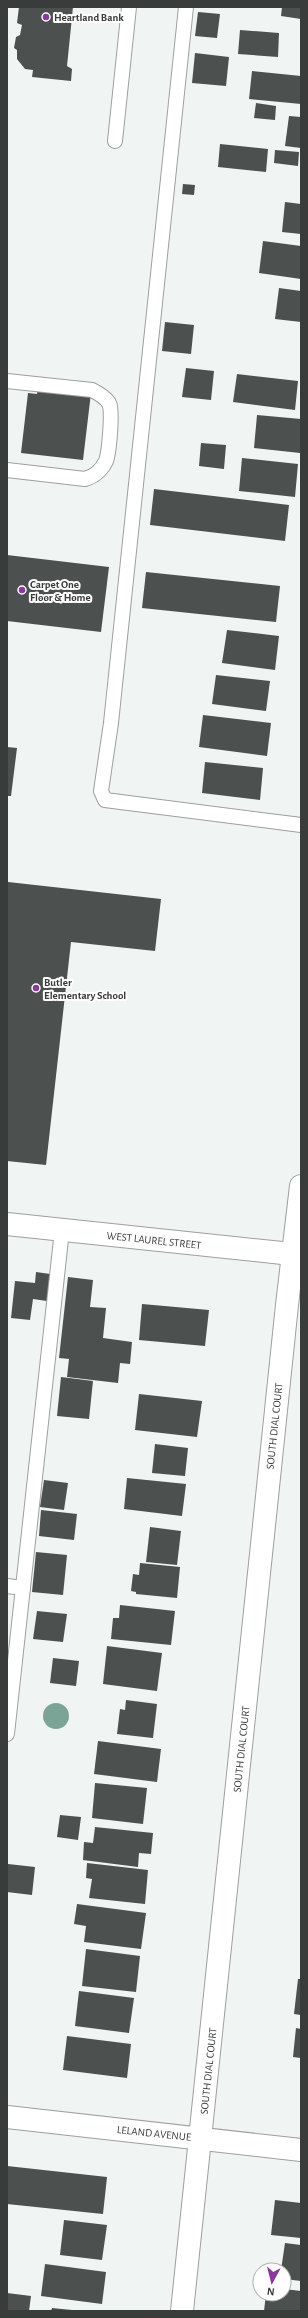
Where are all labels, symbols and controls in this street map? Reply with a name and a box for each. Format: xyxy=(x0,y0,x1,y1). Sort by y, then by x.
marker: Heartland Bank xyxy=(41,12,51,22)
place label: Heartland Bank xyxy=(54,12,124,23)
place label: Carpet One Floor & Home xyxy=(30,579,91,603)
marker: Carpet One Floor & Home xyxy=(17,585,27,595)
place label: Butler Elementary School xyxy=(44,977,126,1001)
marker: Butler Elementary School xyxy=(31,983,41,993)
street label: WEST LAUREL STREET xyxy=(106,1230,203,1251)
street label: SOUTH DIAL COURT xyxy=(264,1381,285,1470)
street label: SOUTH DIAL COURT xyxy=(231,1704,252,1793)
street label: SOUTH DIAL COURT xyxy=(198,2026,219,2115)
street label: LELAND AVENUE xyxy=(116,2124,192,2143)
north arrow xyxy=(252,2262,292,2302)
text: N xyxy=(266,2286,275,2297)

